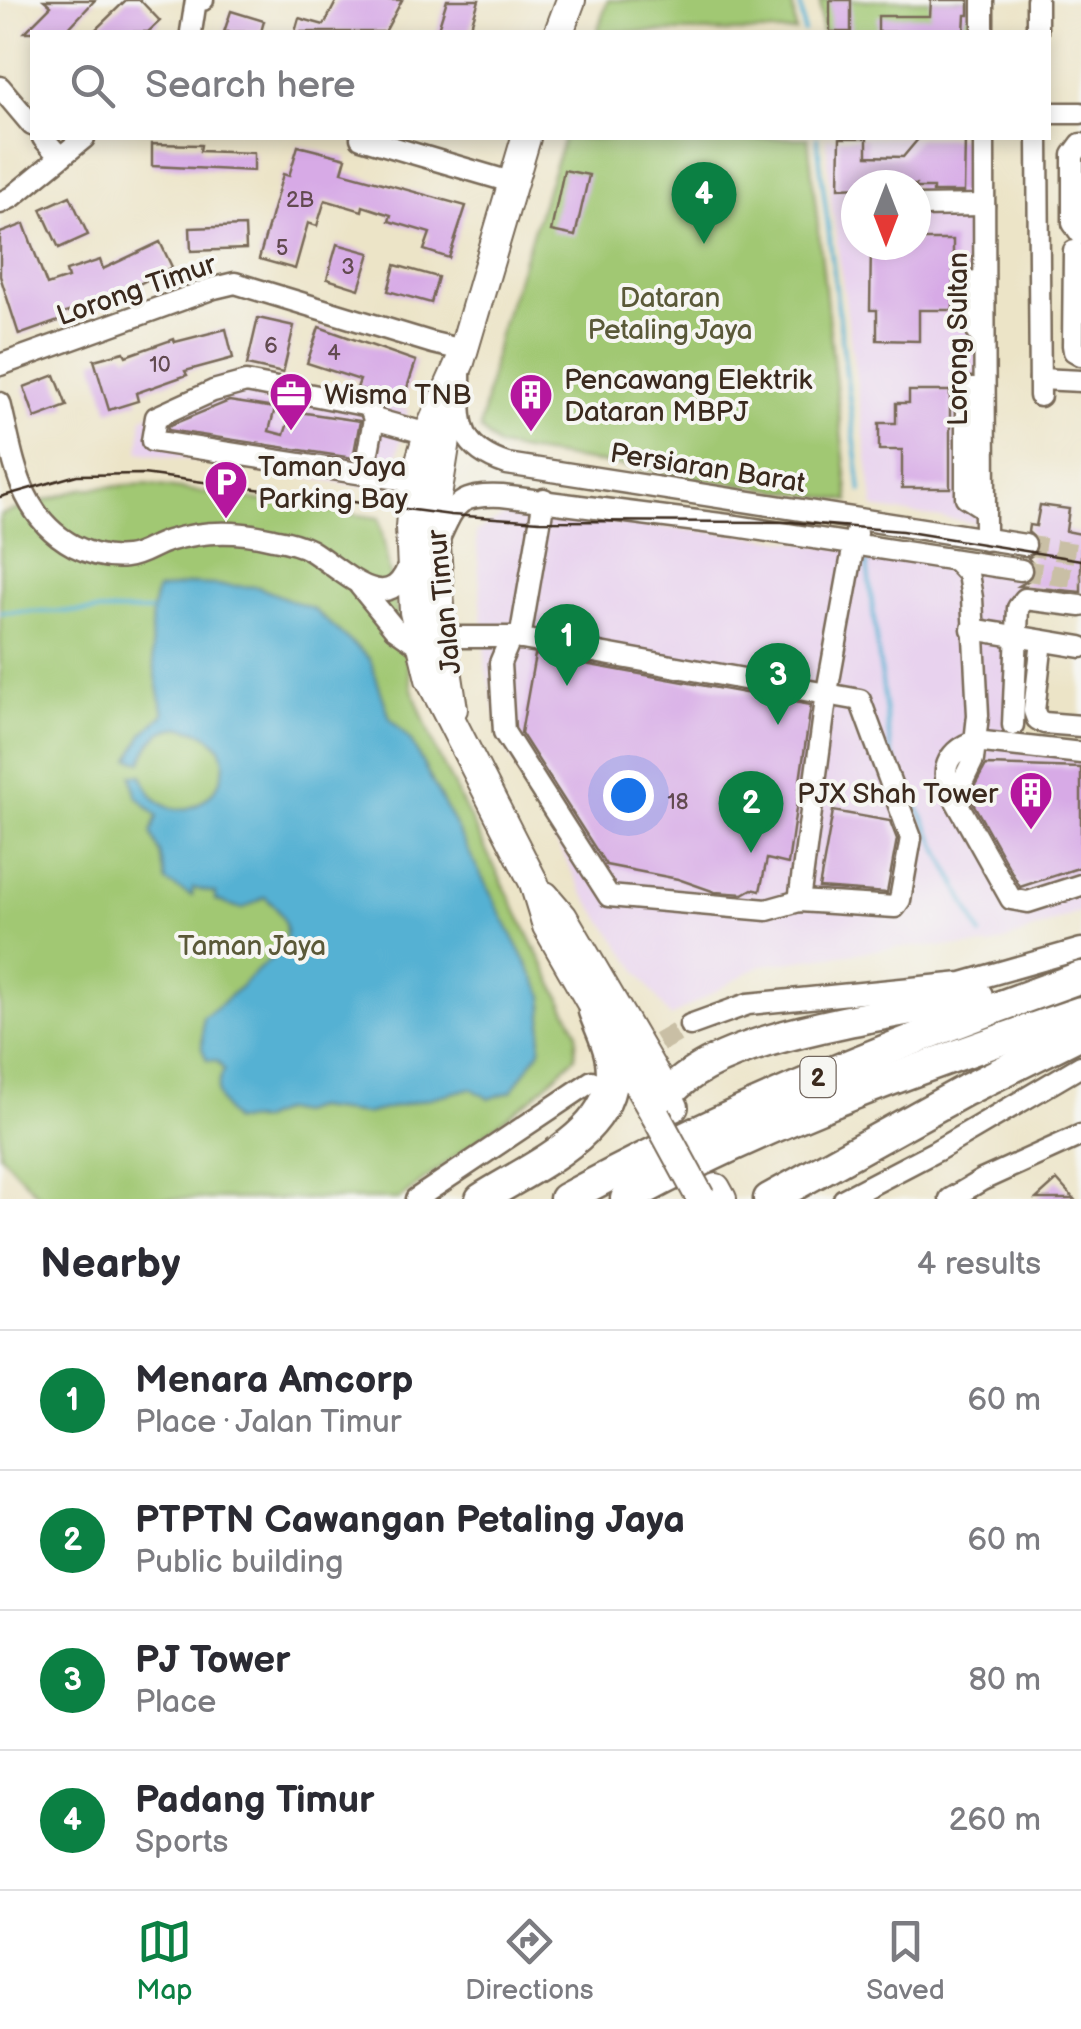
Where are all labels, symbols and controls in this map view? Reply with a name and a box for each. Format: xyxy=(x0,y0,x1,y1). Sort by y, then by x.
search box xyxy=(30,30,1051,140)
icon: search xyxy=(65,58,120,113)
text: Search here xyxy=(145,63,356,108)
pin: 4 xyxy=(672,162,736,244)
north arrow xyxy=(841,170,931,260)
house number: 2B xyxy=(286,187,314,214)
house number: 5 xyxy=(276,235,288,262)
street label: Lorong Timur xyxy=(52,247,221,333)
street label: Lorong Sultan xyxy=(942,252,975,426)
house number: 3 xyxy=(341,254,355,281)
park label: Dataran Petaling Jaya xyxy=(587,282,753,347)
house number: 6 xyxy=(264,333,278,360)
house number: 4 xyxy=(327,340,341,367)
house number: 10 xyxy=(149,352,171,379)
place label: Pencawang Elektrik Dataran MBPJ xyxy=(564,364,813,429)
office icon: Wisma TNB xyxy=(268,371,314,432)
building icon: Pencawang Elektrik Dataran MBPJ xyxy=(508,372,554,433)
place label: Wisma TNB xyxy=(324,379,471,412)
street label: Persiaran Barat xyxy=(608,437,808,500)
place label: Taman Jaya Parking Bay xyxy=(258,451,408,516)
parking icon: Taman Jaya Parking Bay xyxy=(203,459,249,520)
street label: Jalan Timur xyxy=(420,527,468,676)
pin: 1 xyxy=(534,604,600,686)
pin: 3 xyxy=(746,642,810,725)
your location xyxy=(603,770,654,821)
pin: 2 xyxy=(718,770,784,853)
building icon: PJX Shah Tower xyxy=(1008,770,1054,831)
place label: PJX Shah Tower xyxy=(797,778,999,811)
house number: 18 xyxy=(667,789,689,816)
park label: Taman Jaya xyxy=(178,930,326,963)
road number: 2 xyxy=(800,1057,836,1097)
text: Nearby xyxy=(40,1239,180,1290)
text: 4 results xyxy=(917,1245,1041,1284)
text: Menara Amcorp xyxy=(135,1358,413,1403)
text: 1 xyxy=(66,1381,79,1420)
text: 60 m xyxy=(968,1381,1041,1420)
text: Place · Jalan Timur xyxy=(135,1403,401,1442)
text: PTPTN Cawangan Petaling Jaya xyxy=(135,1498,685,1543)
text: 2 xyxy=(63,1521,82,1560)
text: 60 m xyxy=(968,1521,1041,1560)
text: Public building xyxy=(135,1543,344,1582)
text: PJ Tower xyxy=(135,1638,290,1683)
text: 3 xyxy=(63,1661,82,1700)
text: 80 m xyxy=(968,1661,1041,1700)
text: Place xyxy=(135,1683,216,1722)
text: Padang Timur xyxy=(135,1778,374,1823)
text: 4 xyxy=(63,1801,82,1840)
text: 260 m xyxy=(949,1801,1041,1840)
text: Sports xyxy=(135,1823,228,1862)
tab: Map xyxy=(136,1914,193,2007)
tab: Directions xyxy=(465,1914,594,2007)
tab: Saved xyxy=(866,1914,945,2007)

